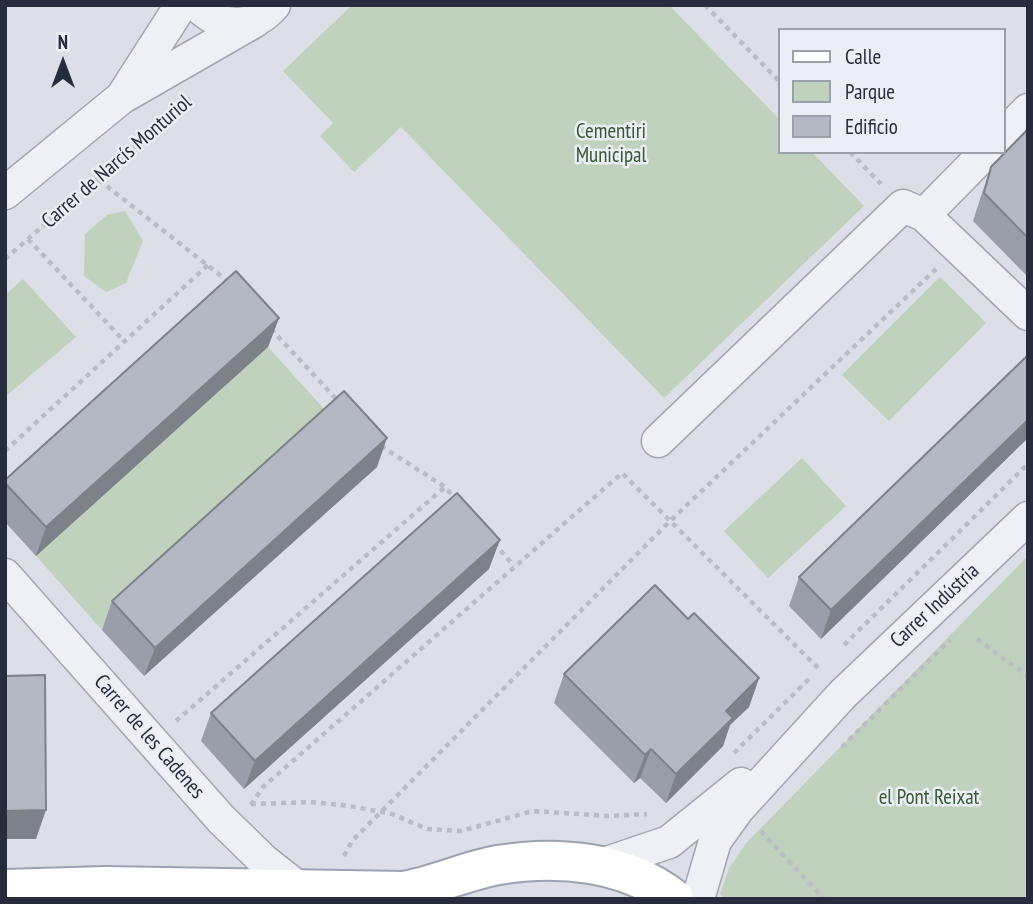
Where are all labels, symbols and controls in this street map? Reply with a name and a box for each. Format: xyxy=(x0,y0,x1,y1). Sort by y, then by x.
north arrow xyxy=(28,28,98,98)
legend xyxy=(778,28,1005,154)
text: N xyxy=(58,30,68,54)
text: Calle xyxy=(845,43,881,70)
text: Parque xyxy=(845,78,895,105)
street label: Carrer de Narcís Monturiol xyxy=(37,90,197,234)
text: Edificio xyxy=(845,113,898,140)
park label: Cementiri Municipal xyxy=(576,119,646,169)
street label: Carrer Indústria xyxy=(885,559,985,653)
street label: Carrer de les Cadenes xyxy=(88,670,210,804)
park label: el Pont Reixat xyxy=(879,785,979,811)

